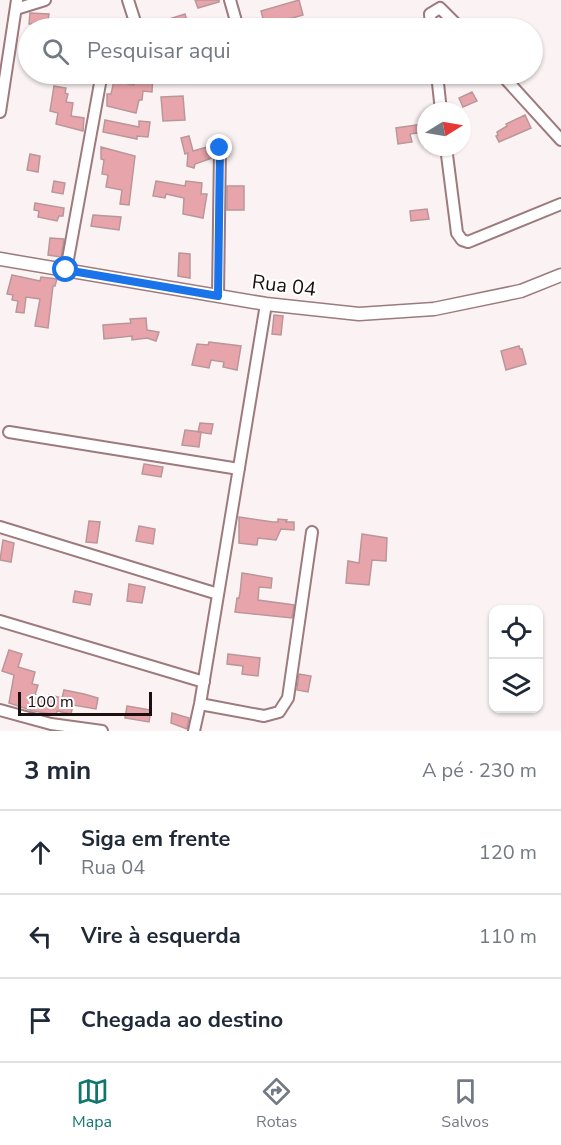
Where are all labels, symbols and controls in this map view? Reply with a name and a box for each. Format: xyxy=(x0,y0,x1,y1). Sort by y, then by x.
search box xyxy=(18,18,543,84)
icon: search xyxy=(39,35,72,68)
text: Pesquisar aqui xyxy=(87,36,231,66)
north arrow xyxy=(417,102,471,156)
route end xyxy=(206,134,232,160)
route start xyxy=(52,256,78,282)
street label: Rua 04 xyxy=(250,268,318,303)
map controls xyxy=(489,605,543,713)
button: locate xyxy=(489,605,543,659)
button: layers xyxy=(489,659,543,713)
scale bar xyxy=(18,689,152,716)
text: 100 m xyxy=(27,691,74,713)
text: 3 min xyxy=(24,753,91,788)
text: A pé · 230 m xyxy=(422,757,537,784)
text: Siga em frente xyxy=(81,824,230,854)
icon: ahead xyxy=(24,836,57,869)
text: 120 m xyxy=(479,839,537,866)
text: Rua 04 xyxy=(81,854,145,881)
icon: left xyxy=(24,920,57,953)
text: Vire à esquerda xyxy=(81,921,241,951)
text: 110 m xyxy=(479,923,537,950)
icon: arrive xyxy=(24,1004,57,1037)
text: Chegada ao destino xyxy=(81,1005,283,1035)
tab: Mapa xyxy=(72,1075,112,1133)
tab: Rotas xyxy=(256,1075,297,1133)
tab: Salvos xyxy=(441,1075,489,1133)

